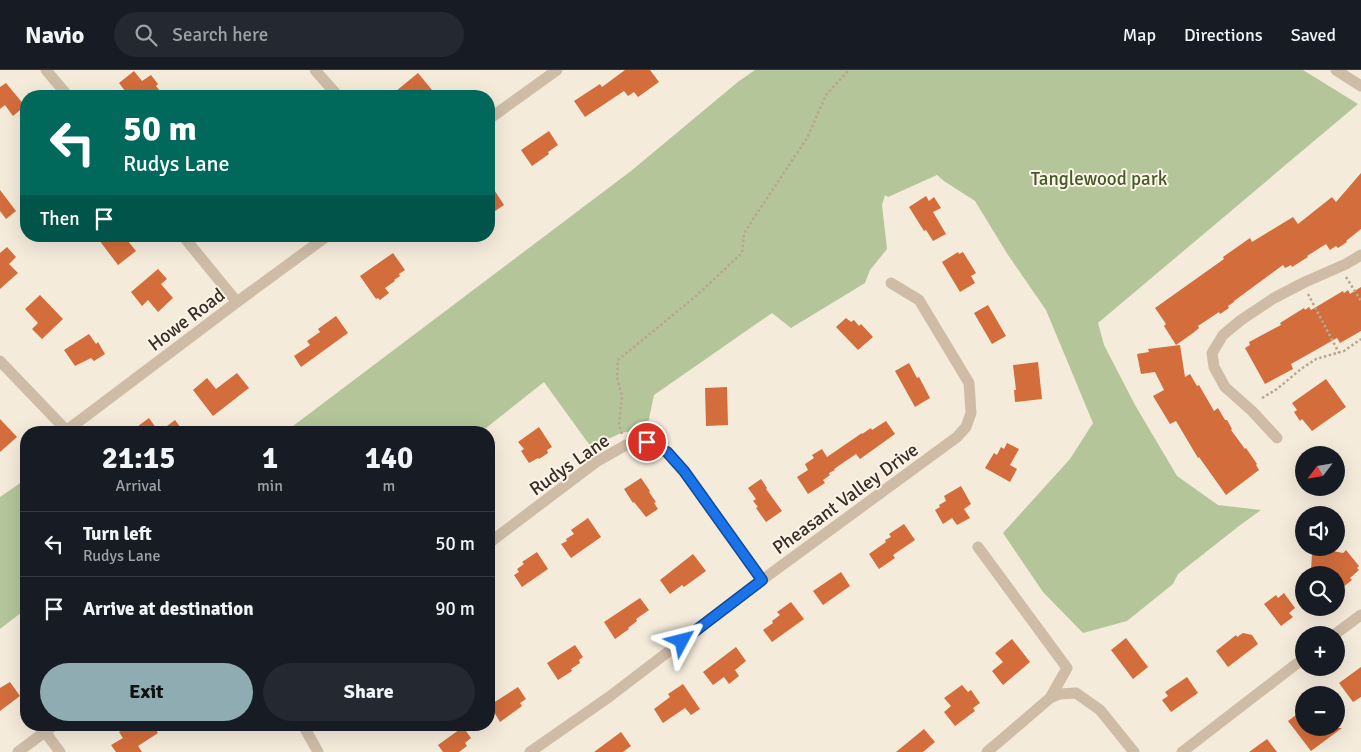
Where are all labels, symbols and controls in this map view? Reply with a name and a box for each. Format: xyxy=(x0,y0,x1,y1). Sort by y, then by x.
search box xyxy=(114,12,464,57)
text: Navio xyxy=(25,20,84,50)
icon: search xyxy=(132,21,160,49)
text: Search here xyxy=(172,23,268,47)
text: Map xyxy=(1123,24,1156,46)
text: Directions xyxy=(1184,24,1263,46)
text: Saved xyxy=(1291,24,1336,46)
text: 50 m xyxy=(123,107,197,150)
icon: left xyxy=(40,110,105,175)
text: Rudys Lane xyxy=(123,150,230,177)
park label: Tanglewood park xyxy=(1031,167,1168,191)
icon: arrive xyxy=(90,205,118,233)
text: Then xyxy=(40,207,80,231)
street label: Howe Road xyxy=(143,283,230,357)
pin xyxy=(626,421,668,463)
icon: arrive xyxy=(633,428,661,456)
street label: Rudys Lane xyxy=(525,429,614,501)
street label: Pheasant Valley Drive xyxy=(768,438,923,560)
text: 21:15 xyxy=(102,440,175,477)
text: 1 xyxy=(262,440,278,477)
text: 140 xyxy=(365,440,413,477)
north arrow xyxy=(1295,446,1345,496)
map controls xyxy=(1295,446,1345,736)
text: Arrival xyxy=(115,476,162,496)
text: min xyxy=(257,476,283,496)
text: m xyxy=(383,476,395,496)
button: sound xyxy=(1295,506,1345,556)
text: Turn left xyxy=(83,522,152,546)
icon: left xyxy=(40,530,68,558)
text: 50 m xyxy=(435,532,475,556)
text: Rudys Lane xyxy=(83,546,161,566)
button: search xyxy=(1295,566,1345,616)
icon: arrive xyxy=(40,595,68,623)
text: Arrive at destination xyxy=(83,597,254,621)
text: 90 m xyxy=(435,597,475,621)
position arrow xyxy=(655,614,707,666)
button: + xyxy=(1295,626,1345,676)
button: Exit xyxy=(40,663,253,721)
button: Share xyxy=(263,663,475,721)
button: − xyxy=(1295,686,1345,736)

